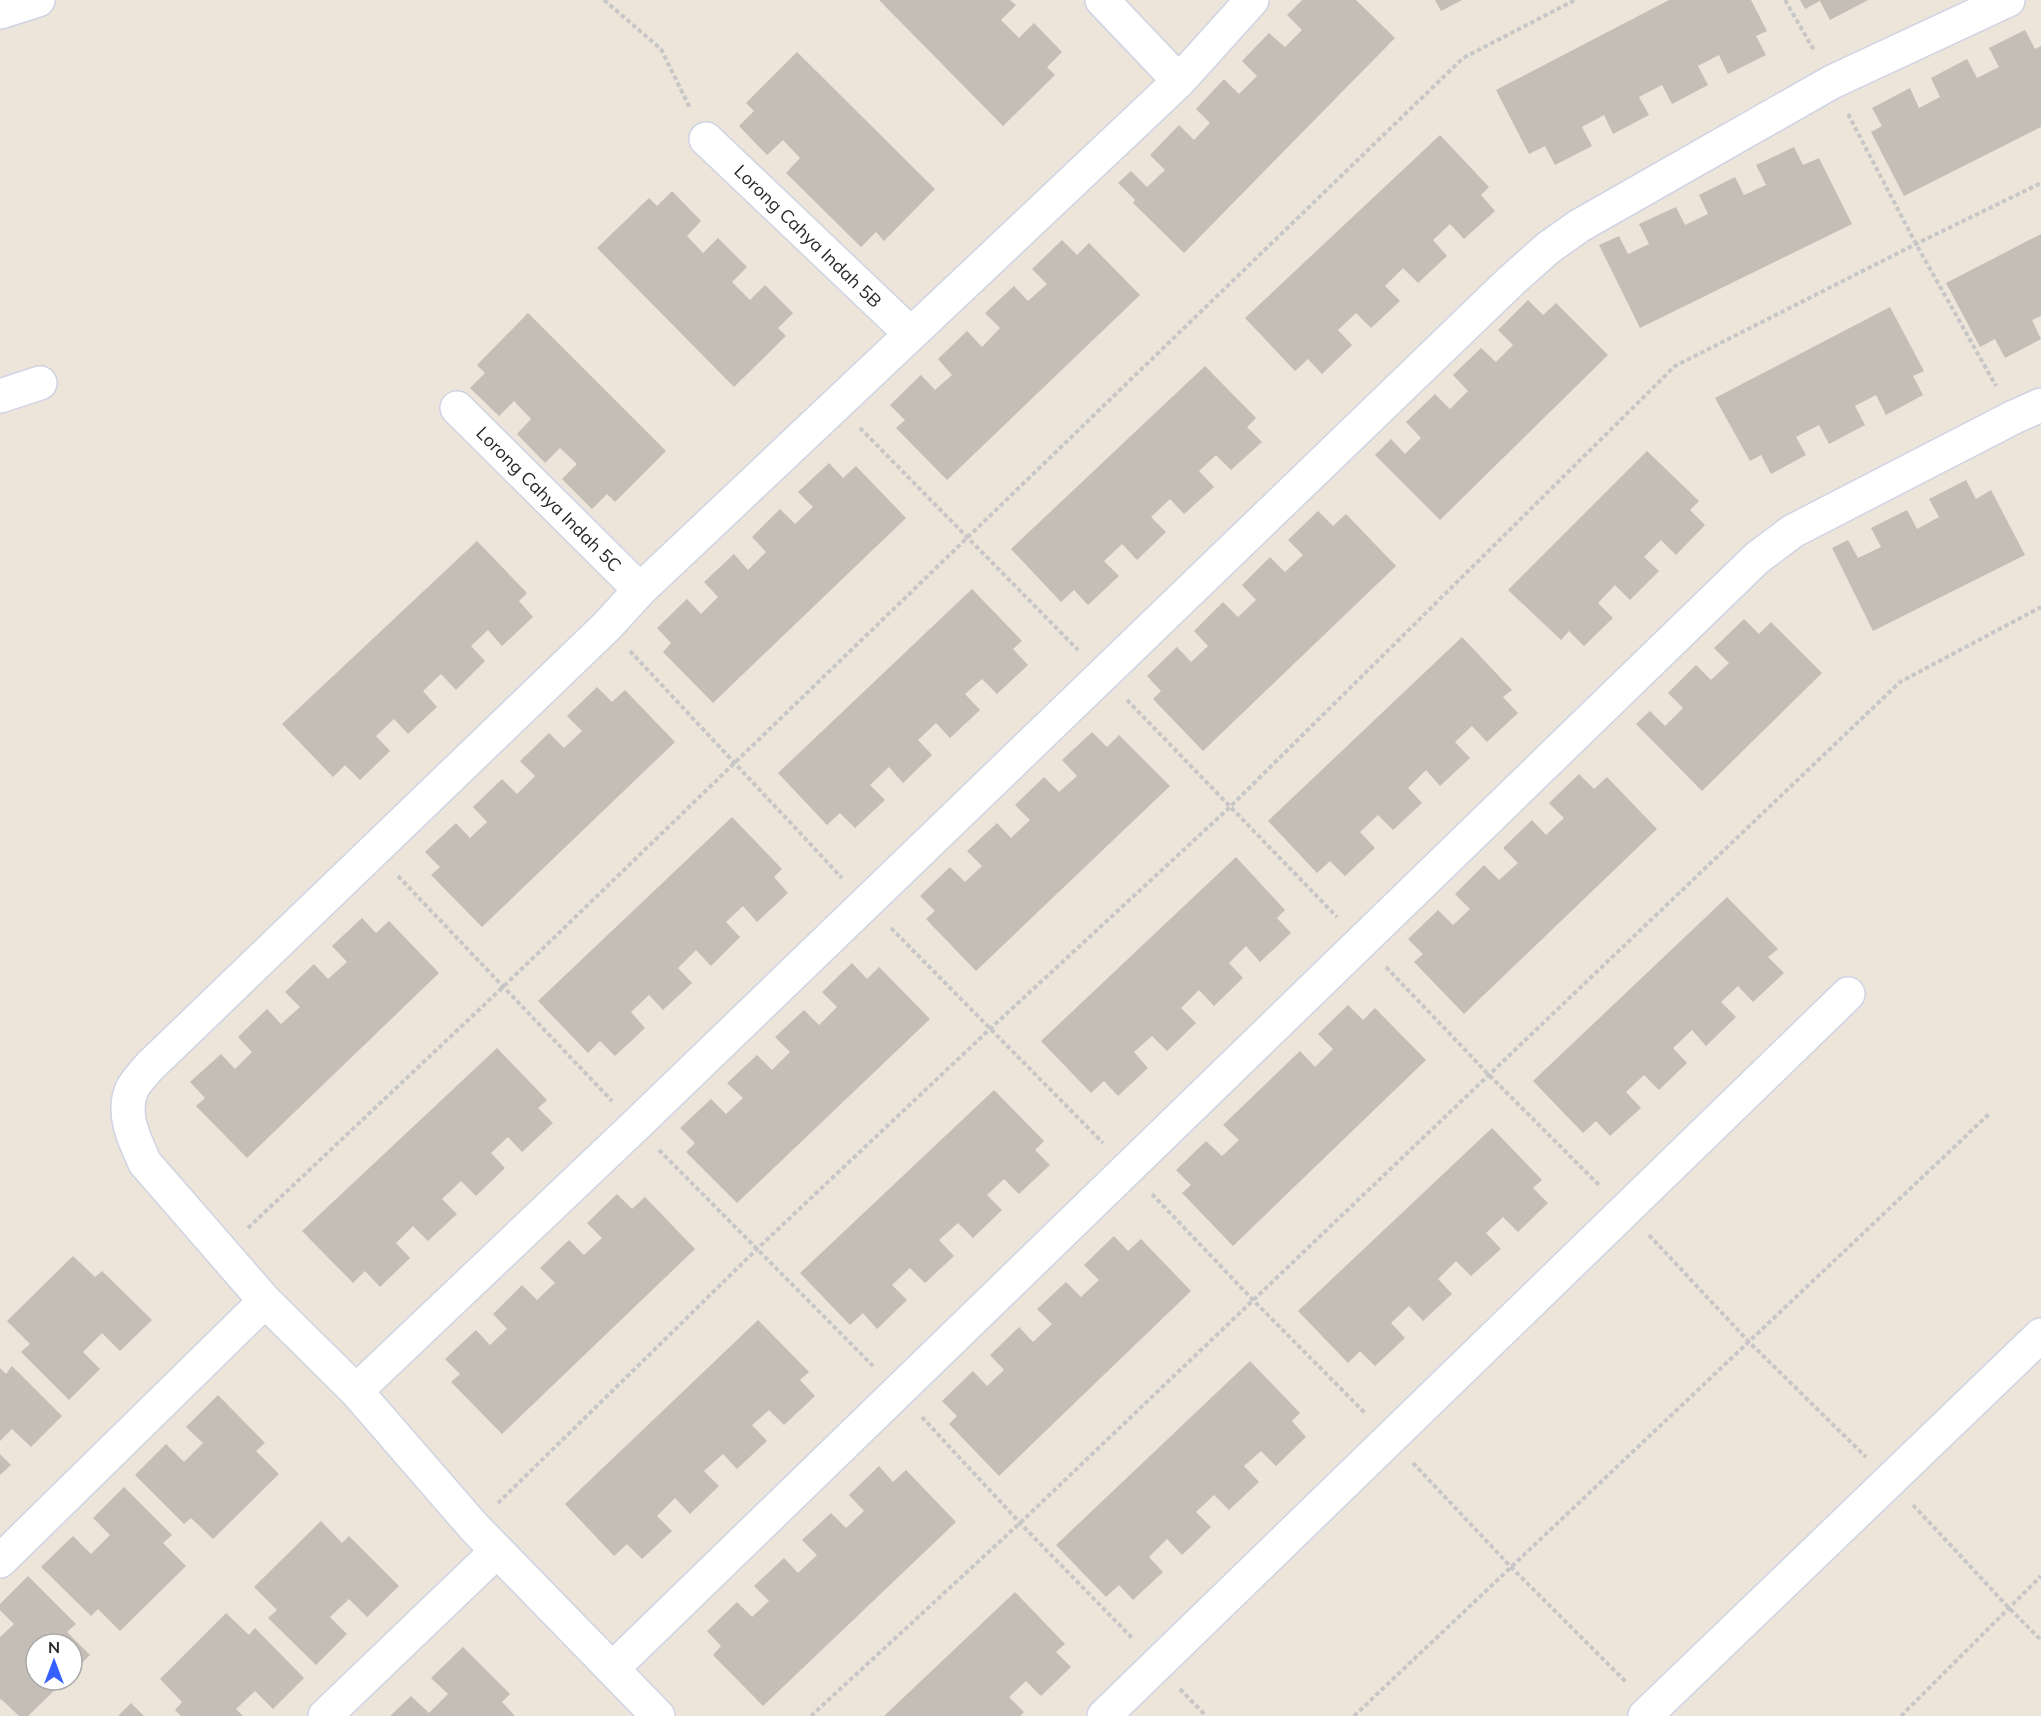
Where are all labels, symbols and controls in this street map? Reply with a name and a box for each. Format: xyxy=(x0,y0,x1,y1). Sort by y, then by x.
street label: Lorong Cahya Indah 5B xyxy=(729,160,887,312)
street label: Lorong Cahya Indah 5C xyxy=(472,422,626,576)
north arrow xyxy=(24,1632,84,1692)
text: N xyxy=(48,1637,60,1657)

